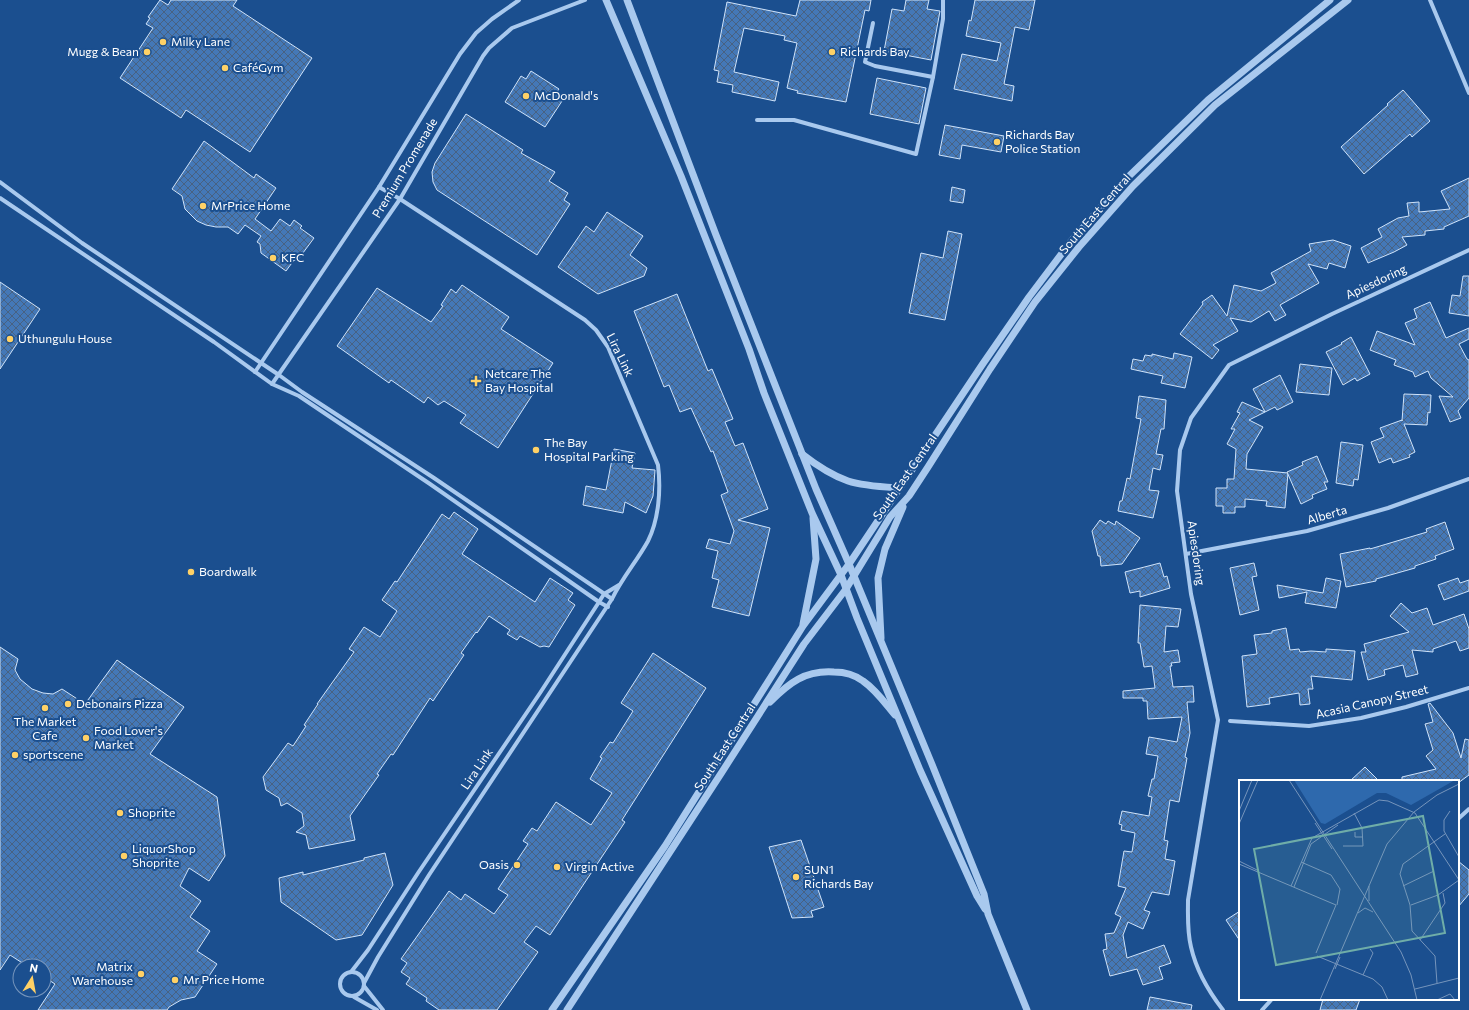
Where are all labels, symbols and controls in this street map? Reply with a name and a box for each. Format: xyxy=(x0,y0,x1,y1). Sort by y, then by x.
place label: Milky Lane xyxy=(171,34,230,48)
marker: Milky Lane xyxy=(158,37,168,47)
place label: Mugg & Bean xyxy=(67,44,139,58)
place label: Richards Bay xyxy=(840,44,910,58)
marker: Mugg & Bean xyxy=(142,47,152,57)
marker: Richards Bay xyxy=(827,47,837,57)
place label: CaféGym xyxy=(233,60,283,74)
marker: CaféGym xyxy=(220,63,230,73)
place label: McDonald's xyxy=(534,88,598,102)
marker: McDonald's xyxy=(521,91,531,101)
street label: Premium Promenade xyxy=(369,115,439,220)
place label: Richards Bay Police Station xyxy=(1005,127,1080,155)
marker: Richards Bay Police Station xyxy=(992,137,1002,147)
street label: South East Central xyxy=(1056,170,1133,256)
place label: MrPrice Home xyxy=(211,198,290,212)
marker: MrPrice Home xyxy=(198,201,208,211)
place label: KFC xyxy=(281,250,304,264)
marker: KFC xyxy=(268,253,278,263)
street label: Apiesdoring xyxy=(1343,261,1409,301)
place label: Uthungulu House xyxy=(18,331,112,345)
street label: Lira Link xyxy=(604,331,638,379)
marker: Uthungulu House xyxy=(5,334,15,344)
place label: Netcare The Bay Hospital xyxy=(485,366,553,394)
marker: Netcare The Bay Hospital xyxy=(470,375,482,387)
street label: South East Central xyxy=(869,431,939,522)
place label: The Bay Hospital Parking xyxy=(544,435,634,463)
marker: The Bay Hospital Parking xyxy=(531,445,541,455)
street label: Alberta xyxy=(1305,502,1348,526)
street label: Apiesdoring xyxy=(1185,519,1209,587)
place label: Boardwalk xyxy=(199,564,258,578)
marker: Boardwalk xyxy=(186,567,196,577)
street label: Acasia Canopy Street xyxy=(1314,681,1430,721)
place label: Debonairs Pizza xyxy=(76,696,163,710)
marker: Debonairs Pizza xyxy=(63,699,73,709)
street label: South East Central xyxy=(691,700,758,793)
marker: The Market Cafe xyxy=(40,703,50,713)
place label: The Market Cafe xyxy=(13,714,77,742)
place label: Food Lover's Market xyxy=(94,723,163,751)
marker: Food Lover's Market xyxy=(81,733,91,743)
street label: Lira Link xyxy=(457,745,495,792)
place label: sportscene xyxy=(23,747,83,761)
marker: sportscene xyxy=(10,750,20,760)
inset map xyxy=(1239,780,1459,1000)
place label: Shoprite xyxy=(128,805,175,819)
marker: Shoprite xyxy=(115,808,125,818)
place label: LiquorShop Shoprite xyxy=(132,841,196,869)
marker: LiquorShop Shoprite xyxy=(119,851,129,861)
place label: Oasis xyxy=(479,857,509,871)
place label: Virgin Active xyxy=(565,859,634,873)
marker: Oasis xyxy=(512,860,522,870)
marker: Virgin Active xyxy=(552,862,562,872)
place label: SUN1 Richards Bay xyxy=(804,862,874,890)
marker: SUN1 Richards Bay xyxy=(791,872,801,882)
north arrow xyxy=(12,958,52,998)
place label: Matrix Warehouse xyxy=(72,959,134,987)
text: N xyxy=(29,961,39,975)
marker: Matrix Warehouse xyxy=(136,969,146,979)
place label: Mr Price Home xyxy=(183,972,265,986)
marker: Mr Price Home xyxy=(170,975,180,985)

